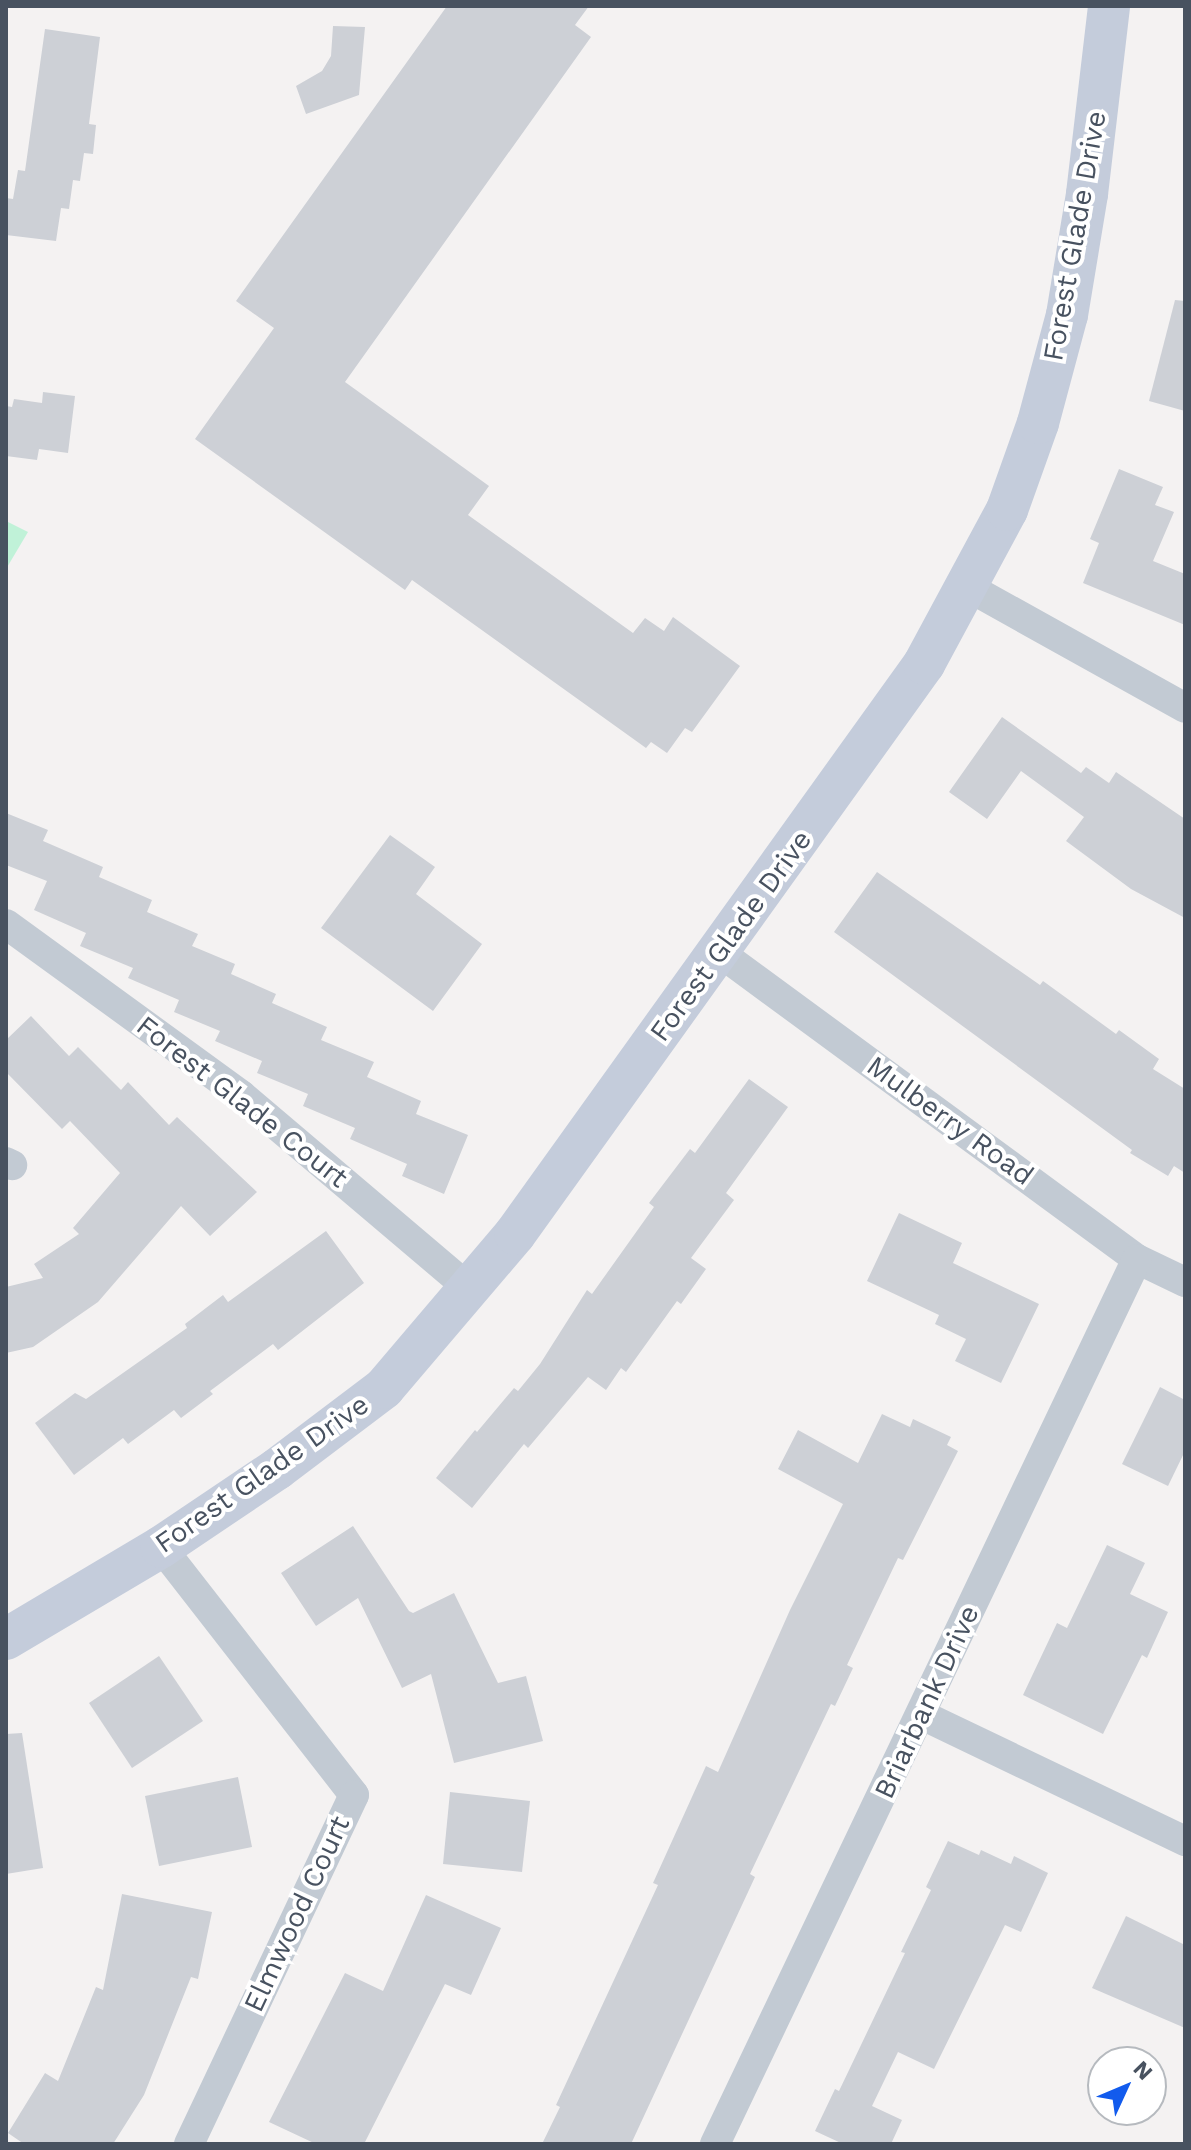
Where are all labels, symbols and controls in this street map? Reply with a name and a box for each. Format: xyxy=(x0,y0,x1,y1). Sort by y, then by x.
street label: Forest Glade Drive xyxy=(1036,108,1114,364)
street label: Forest Glade Drive xyxy=(643,824,819,1048)
street label: Forest Glade Court xyxy=(130,1009,354,1195)
street label: Mulberry Road xyxy=(860,1049,1040,1193)
street label: Forest Glade Drive xyxy=(149,1388,375,1560)
street label: Briarbank Drive xyxy=(867,1600,987,1804)
street label: Elmwood Court xyxy=(237,1811,357,2017)
north arrow xyxy=(1087,2046,1167,2126)
text: N xyxy=(1129,2056,1158,2085)

